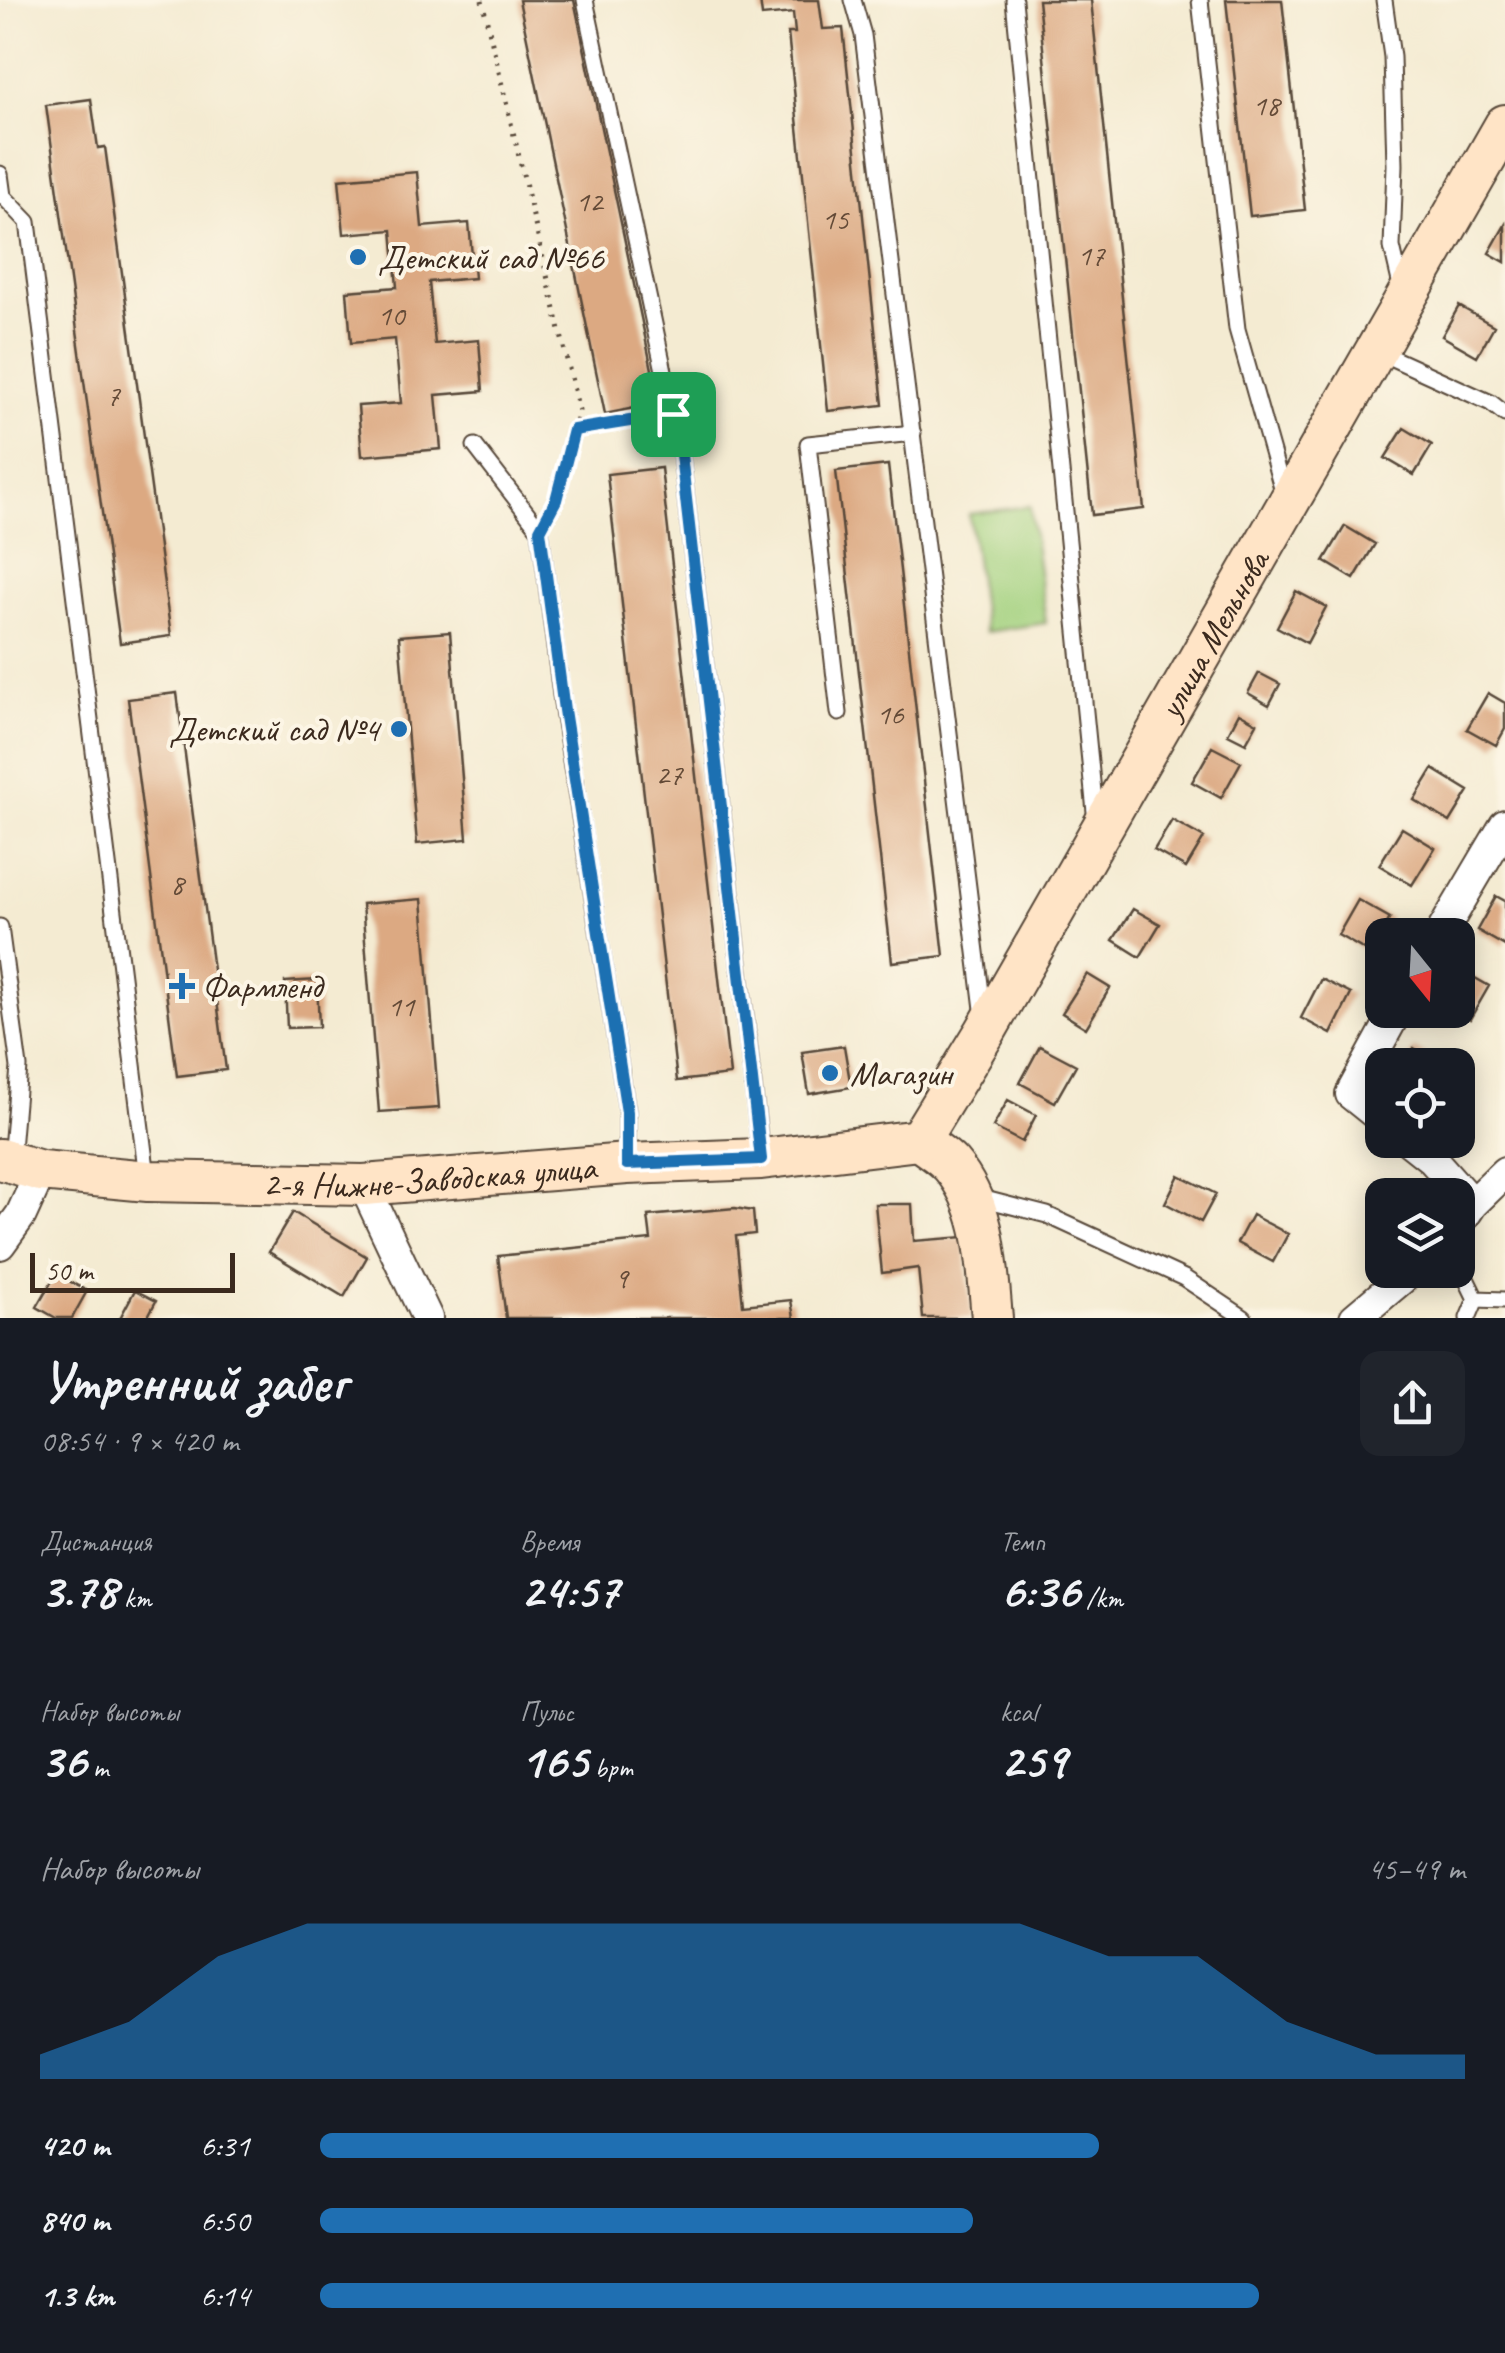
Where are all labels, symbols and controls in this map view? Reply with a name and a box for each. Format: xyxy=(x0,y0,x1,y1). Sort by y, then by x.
house number: 18 xyxy=(1253,86,1282,124)
house number: 12 xyxy=(576,182,605,220)
house number: 15 xyxy=(822,200,850,238)
place label: Детский сад №66 xyxy=(378,235,605,280)
house number: 17 xyxy=(1078,236,1106,274)
marker: Детский сад №66 xyxy=(347,246,369,268)
house number: 10 xyxy=(378,296,407,334)
pin xyxy=(631,372,716,457)
house number: 7 xyxy=(106,376,121,414)
icon: arrive xyxy=(646,387,701,442)
street label: улица Мельнова xyxy=(1146,540,1280,728)
house number: 16 xyxy=(877,695,905,733)
place label: Детский сад №4 xyxy=(169,707,382,752)
marker: Детский сад №4 xyxy=(388,718,410,740)
house number: 27 xyxy=(656,755,684,793)
house number: 8 xyxy=(170,865,186,903)
north arrow xyxy=(1365,918,1475,1028)
map controls xyxy=(1365,918,1475,1288)
place label: Фармленд xyxy=(202,964,325,1009)
marker: Фармленд xyxy=(171,975,193,997)
house number: 11 xyxy=(388,987,416,1025)
button: locate xyxy=(1365,1048,1475,1158)
place label: Магазин xyxy=(850,1051,955,1096)
marker: Магазин xyxy=(819,1062,841,1084)
street label: 2-я Нижне-Заводская улица xyxy=(263,1144,600,1208)
button: layers xyxy=(1365,1178,1475,1288)
scale bar xyxy=(30,1248,235,1292)
text: 50 m xyxy=(45,1253,93,1288)
house number: 9 xyxy=(614,1259,630,1297)
text: Утренний забег xyxy=(40,1347,347,1417)
button: share xyxy=(1360,1351,1465,1456)
text: 08:54 · 9 × 420 m xyxy=(40,1420,238,1461)
text: Дистанция xyxy=(40,1524,152,1559)
text: Время xyxy=(520,1524,579,1559)
text: Темп xyxy=(1000,1524,1045,1559)
text: 3.78 xyxy=(40,1559,117,1622)
text: 24:57 xyxy=(520,1559,619,1622)
text: 6:36 xyxy=(1000,1559,1080,1622)
text: km xyxy=(117,1580,151,1615)
text: /km xyxy=(1080,1580,1123,1615)
text: Набор высоты xyxy=(40,1694,179,1729)
text: Пульс xyxy=(520,1694,574,1729)
text: kcal xyxy=(1000,1694,1037,1729)
text: 36 xyxy=(40,1729,86,1792)
text: 165 xyxy=(520,1729,588,1792)
text: 259 xyxy=(1000,1729,1066,1792)
text: m xyxy=(86,1750,109,1785)
text: bpm xyxy=(588,1750,633,1785)
text: Набор высоты xyxy=(40,1848,199,1889)
text: 45–49 m xyxy=(1367,1848,1465,1889)
text: 420 m xyxy=(40,2125,109,2166)
text: 6:31 xyxy=(200,2125,250,2166)
text: 840 m xyxy=(40,2200,109,2241)
text: 6:50 xyxy=(200,2200,250,2241)
text: 1.3 km xyxy=(40,2275,114,2316)
text: 6:14 xyxy=(200,2275,250,2316)

